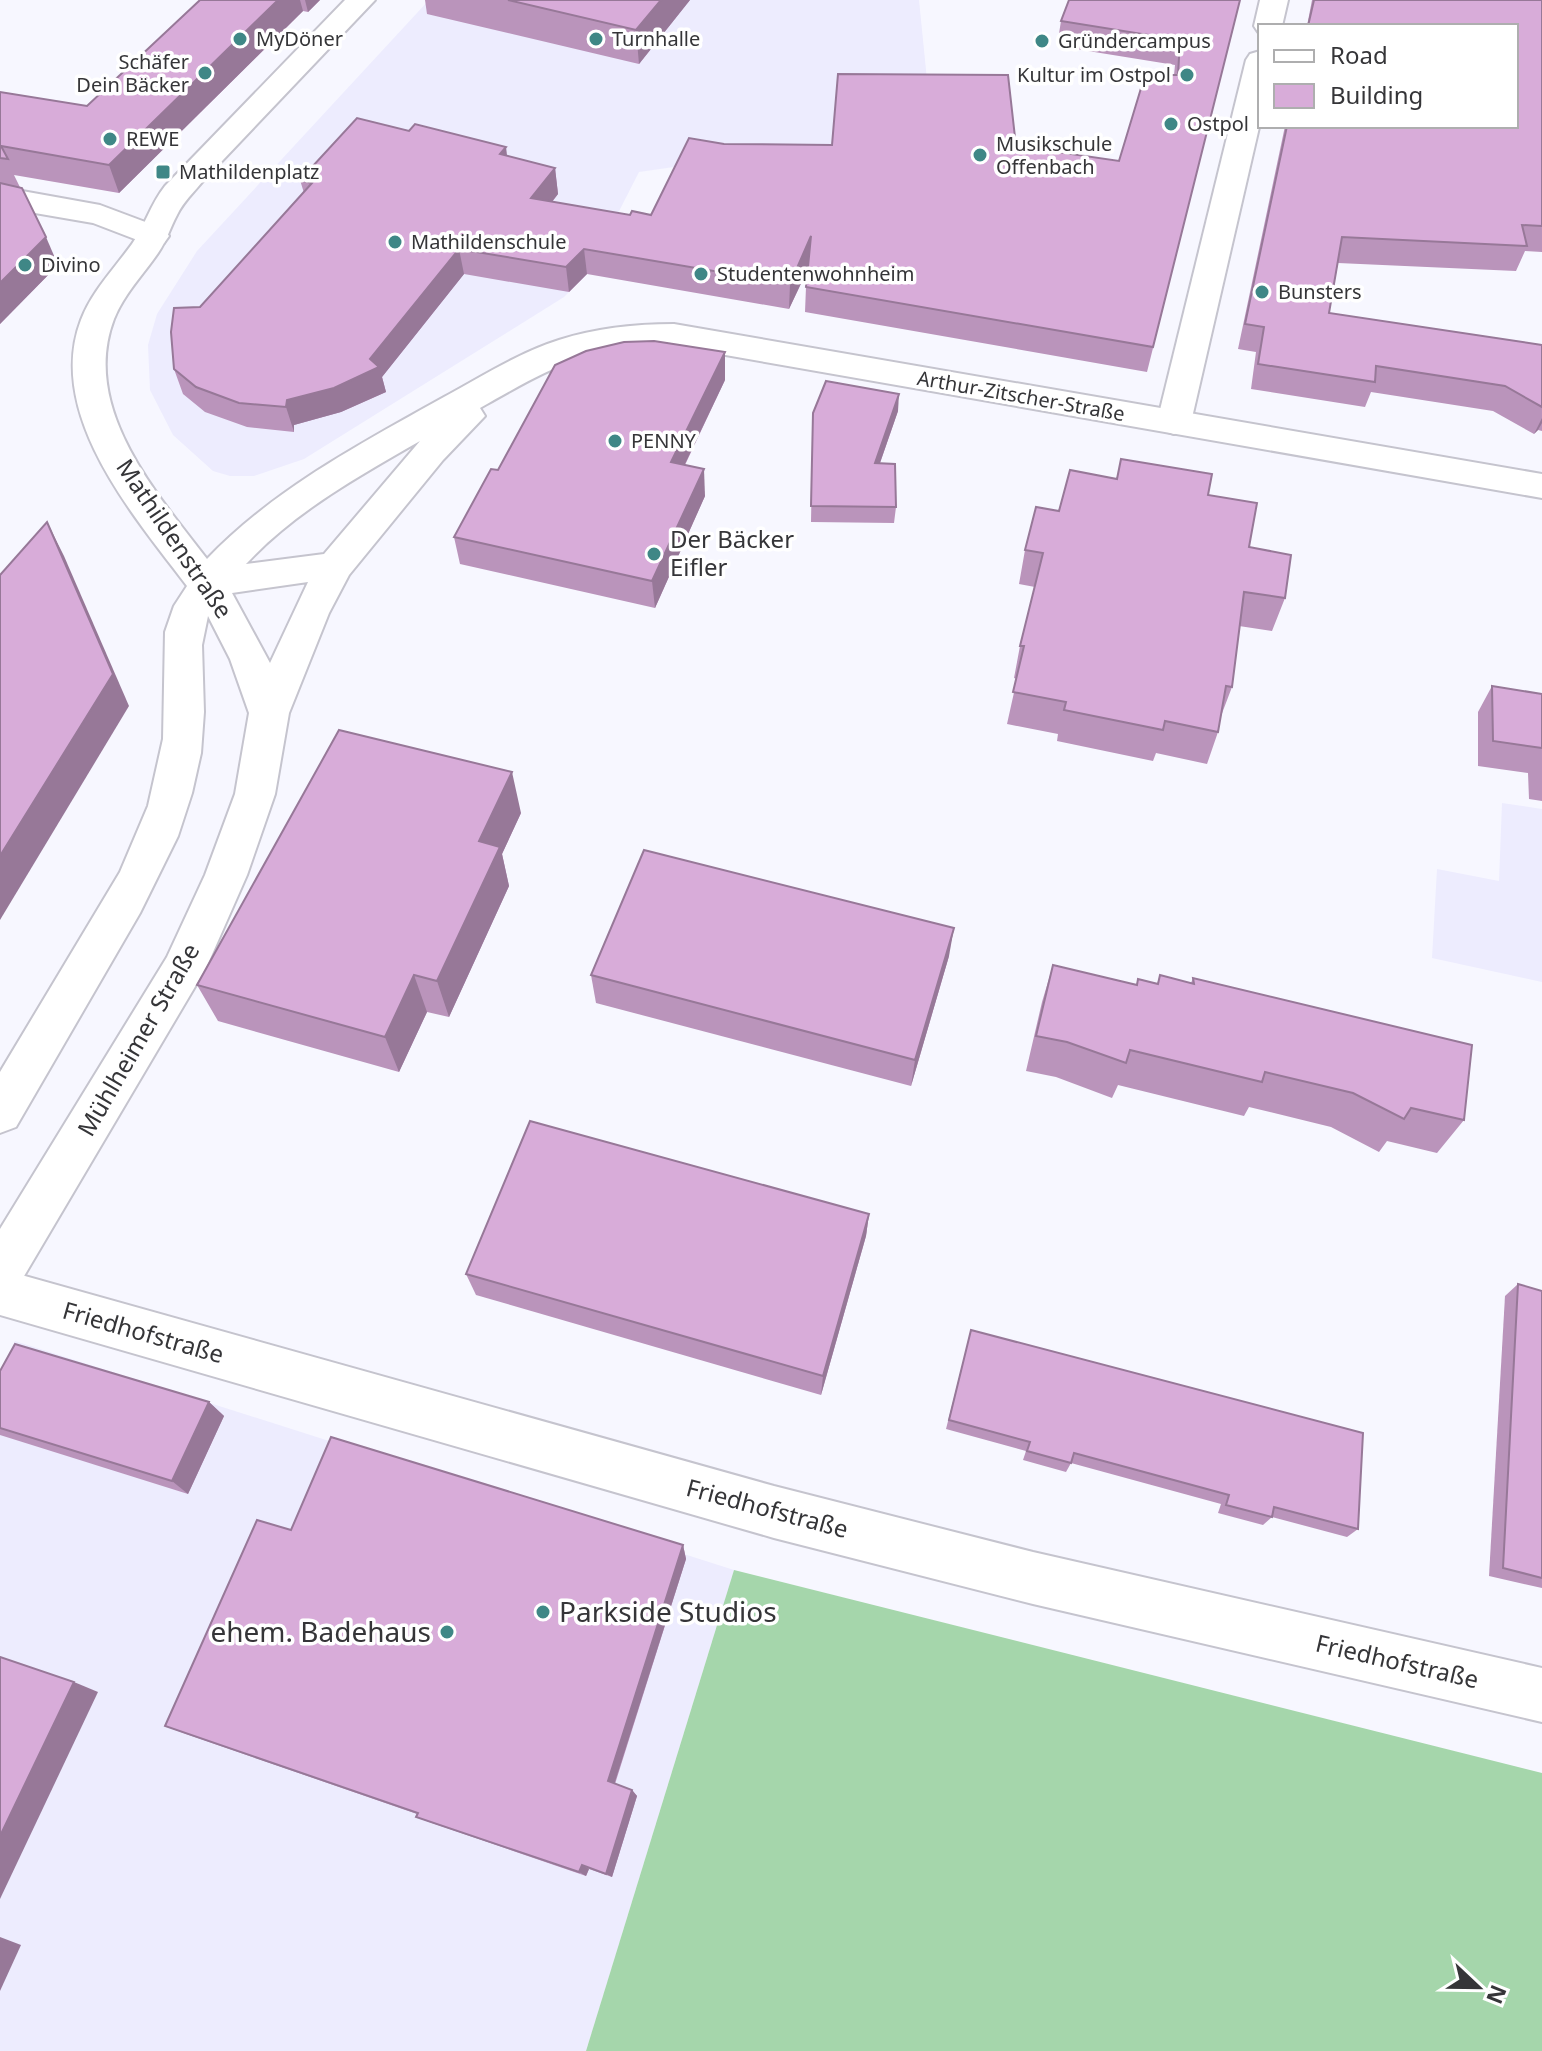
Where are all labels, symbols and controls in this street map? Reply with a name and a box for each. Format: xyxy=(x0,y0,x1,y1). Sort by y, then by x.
legend xyxy=(1258,24,1518,128)
place label: MyDöner xyxy=(256,25,343,52)
place label: Turnhalle xyxy=(612,25,700,52)
place label: Gründercampus xyxy=(1058,27,1211,54)
marker: MyDöner xyxy=(231,30,249,48)
marker: Turnhalle xyxy=(587,30,605,48)
marker: Gründercampus xyxy=(1033,32,1051,50)
text: Road xyxy=(1330,38,1388,71)
place label: Schäfer Dein Bäcker xyxy=(76,48,189,98)
place label: Kultur im Ostpol xyxy=(1017,61,1171,88)
marker: Schäfer Dein Bäcker xyxy=(196,64,214,82)
marker: Kultur im Ostpol xyxy=(1178,66,1196,84)
text: Building xyxy=(1330,78,1423,111)
place label: Ostpol xyxy=(1187,110,1249,137)
marker: Ostpol xyxy=(1162,115,1180,133)
place label: REWE xyxy=(126,125,179,152)
marker: REWE xyxy=(101,130,119,148)
place label: Musikschule Offenbach xyxy=(996,130,1112,180)
marker: Musikschule Offenbach xyxy=(971,146,989,164)
place label: Mathildenplatz xyxy=(179,158,320,185)
marker: Mathildenplatz xyxy=(154,163,172,181)
place label: Mathildenschule xyxy=(411,228,567,255)
marker: Mathildenschule xyxy=(386,233,404,251)
place label: Divino xyxy=(41,251,101,278)
marker: Divino xyxy=(16,256,34,274)
place label: Studentenwohnheim xyxy=(717,260,914,287)
marker: Studentenwohnheim xyxy=(692,265,710,283)
place label: Bunsters xyxy=(1278,278,1362,305)
marker: Bunsters xyxy=(1253,283,1271,301)
street label: Arthur-Zitscher-Straße xyxy=(915,364,1127,427)
place label: PENNY xyxy=(631,427,697,454)
marker: PENNY xyxy=(606,432,624,450)
street label: Mathildenstraße xyxy=(110,452,241,624)
place label: Der Bäcker Eifler xyxy=(670,522,794,583)
marker: Der Bäcker Eifler xyxy=(645,545,663,563)
street label: Mühlheimer Straße xyxy=(69,937,206,1142)
street label: Friedhofstraße xyxy=(59,1293,228,1370)
street label: Friedhofstraße xyxy=(683,1470,852,1545)
place label: Parkside Studios xyxy=(559,1592,777,1630)
marker: Parkside Studios xyxy=(534,1603,552,1621)
place label: ehem. Badehaus xyxy=(210,1612,431,1650)
marker: ehem. Badehaus xyxy=(438,1623,456,1641)
street label: Friedhofstraße xyxy=(1313,1626,1482,1695)
north arrow xyxy=(1438,1947,1518,2027)
text: N xyxy=(1480,1981,1515,2009)

